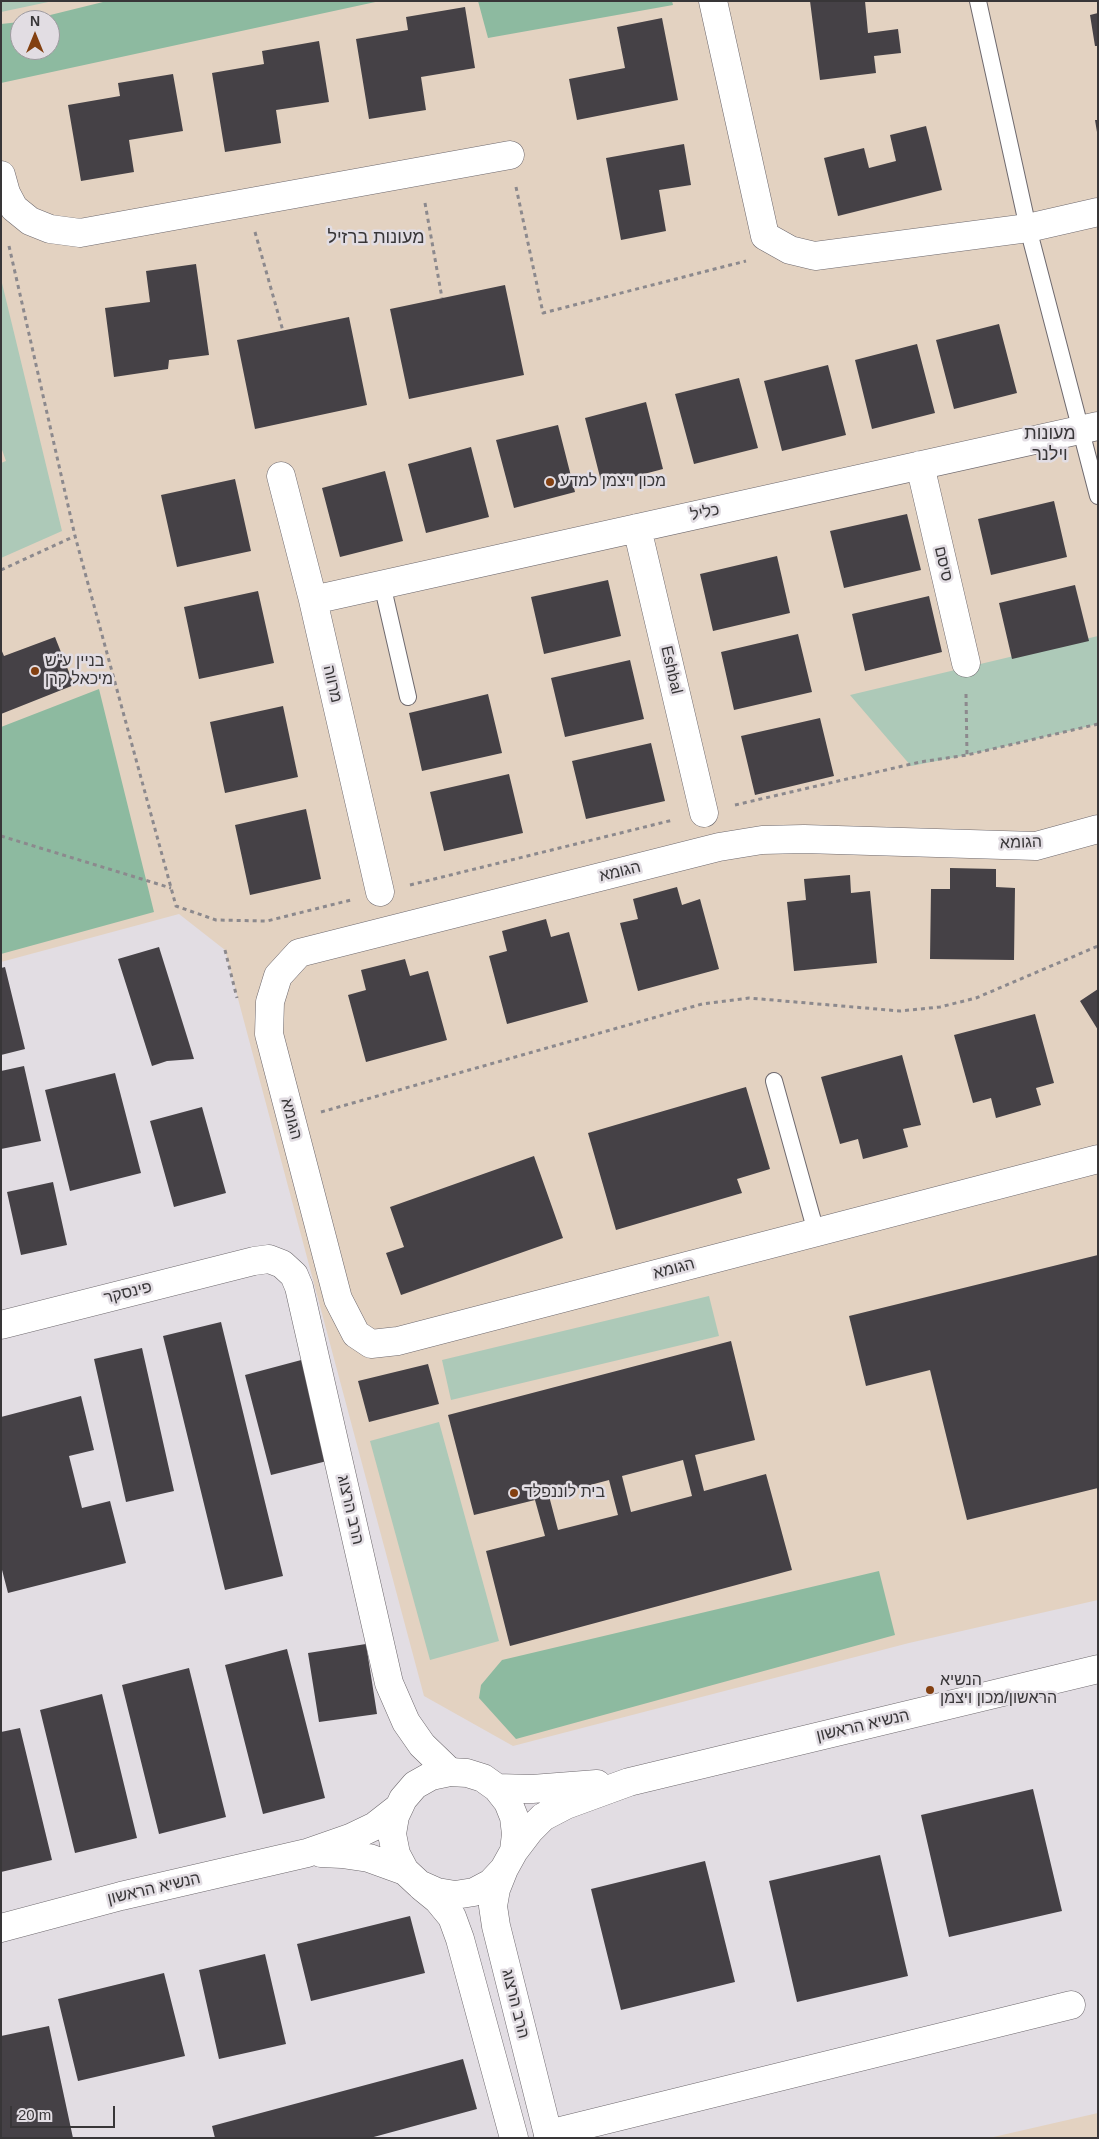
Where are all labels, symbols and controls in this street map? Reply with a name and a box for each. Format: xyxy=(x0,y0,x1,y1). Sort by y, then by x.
north arrow xyxy=(10,10,60,60)
text: N xyxy=(30,13,40,29)
district label: מעונות ברזיל xyxy=(327,227,425,249)
district label: מעונות וילנר xyxy=(1024,423,1076,466)
place label: מכון ויצמן למדע xyxy=(560,472,666,492)
marker: מכון ויצמן למדע xyxy=(544,476,556,488)
street label: כליל xyxy=(689,501,721,525)
street label: סיסם xyxy=(930,545,956,583)
street label: Eshbal xyxy=(656,644,686,696)
place label: בניין ע"ש מיכאל קרן xyxy=(45,652,113,690)
street label: מרווה xyxy=(318,663,346,705)
marker: בניין ע"ש מיכאל קרן xyxy=(29,665,41,677)
street label: הגומא xyxy=(1000,833,1042,853)
street label: הגומא xyxy=(597,858,643,886)
street label: הגומא xyxy=(276,1096,306,1142)
street label: הגומא xyxy=(651,1254,697,1284)
street label: פינסקר xyxy=(102,1278,154,1308)
street label: הרב הרצוג xyxy=(333,1473,367,1547)
place label: בית לוננפלד xyxy=(524,1483,605,1503)
marker: בית לוננפלד xyxy=(508,1487,520,1499)
place label: הנשיא הראשון/מכון ויצמן xyxy=(940,1671,1057,1709)
marker: הנשיא הראשון/מכון ויצמן xyxy=(924,1684,936,1696)
street label: הנשיא הראשון xyxy=(815,1706,911,1746)
street label: הנשיא הראשון xyxy=(106,1869,202,1909)
street label: הרב הרצוג xyxy=(497,1967,533,2041)
scale bar xyxy=(12,2096,118,2128)
text: 20 m xyxy=(18,2106,51,2123)

